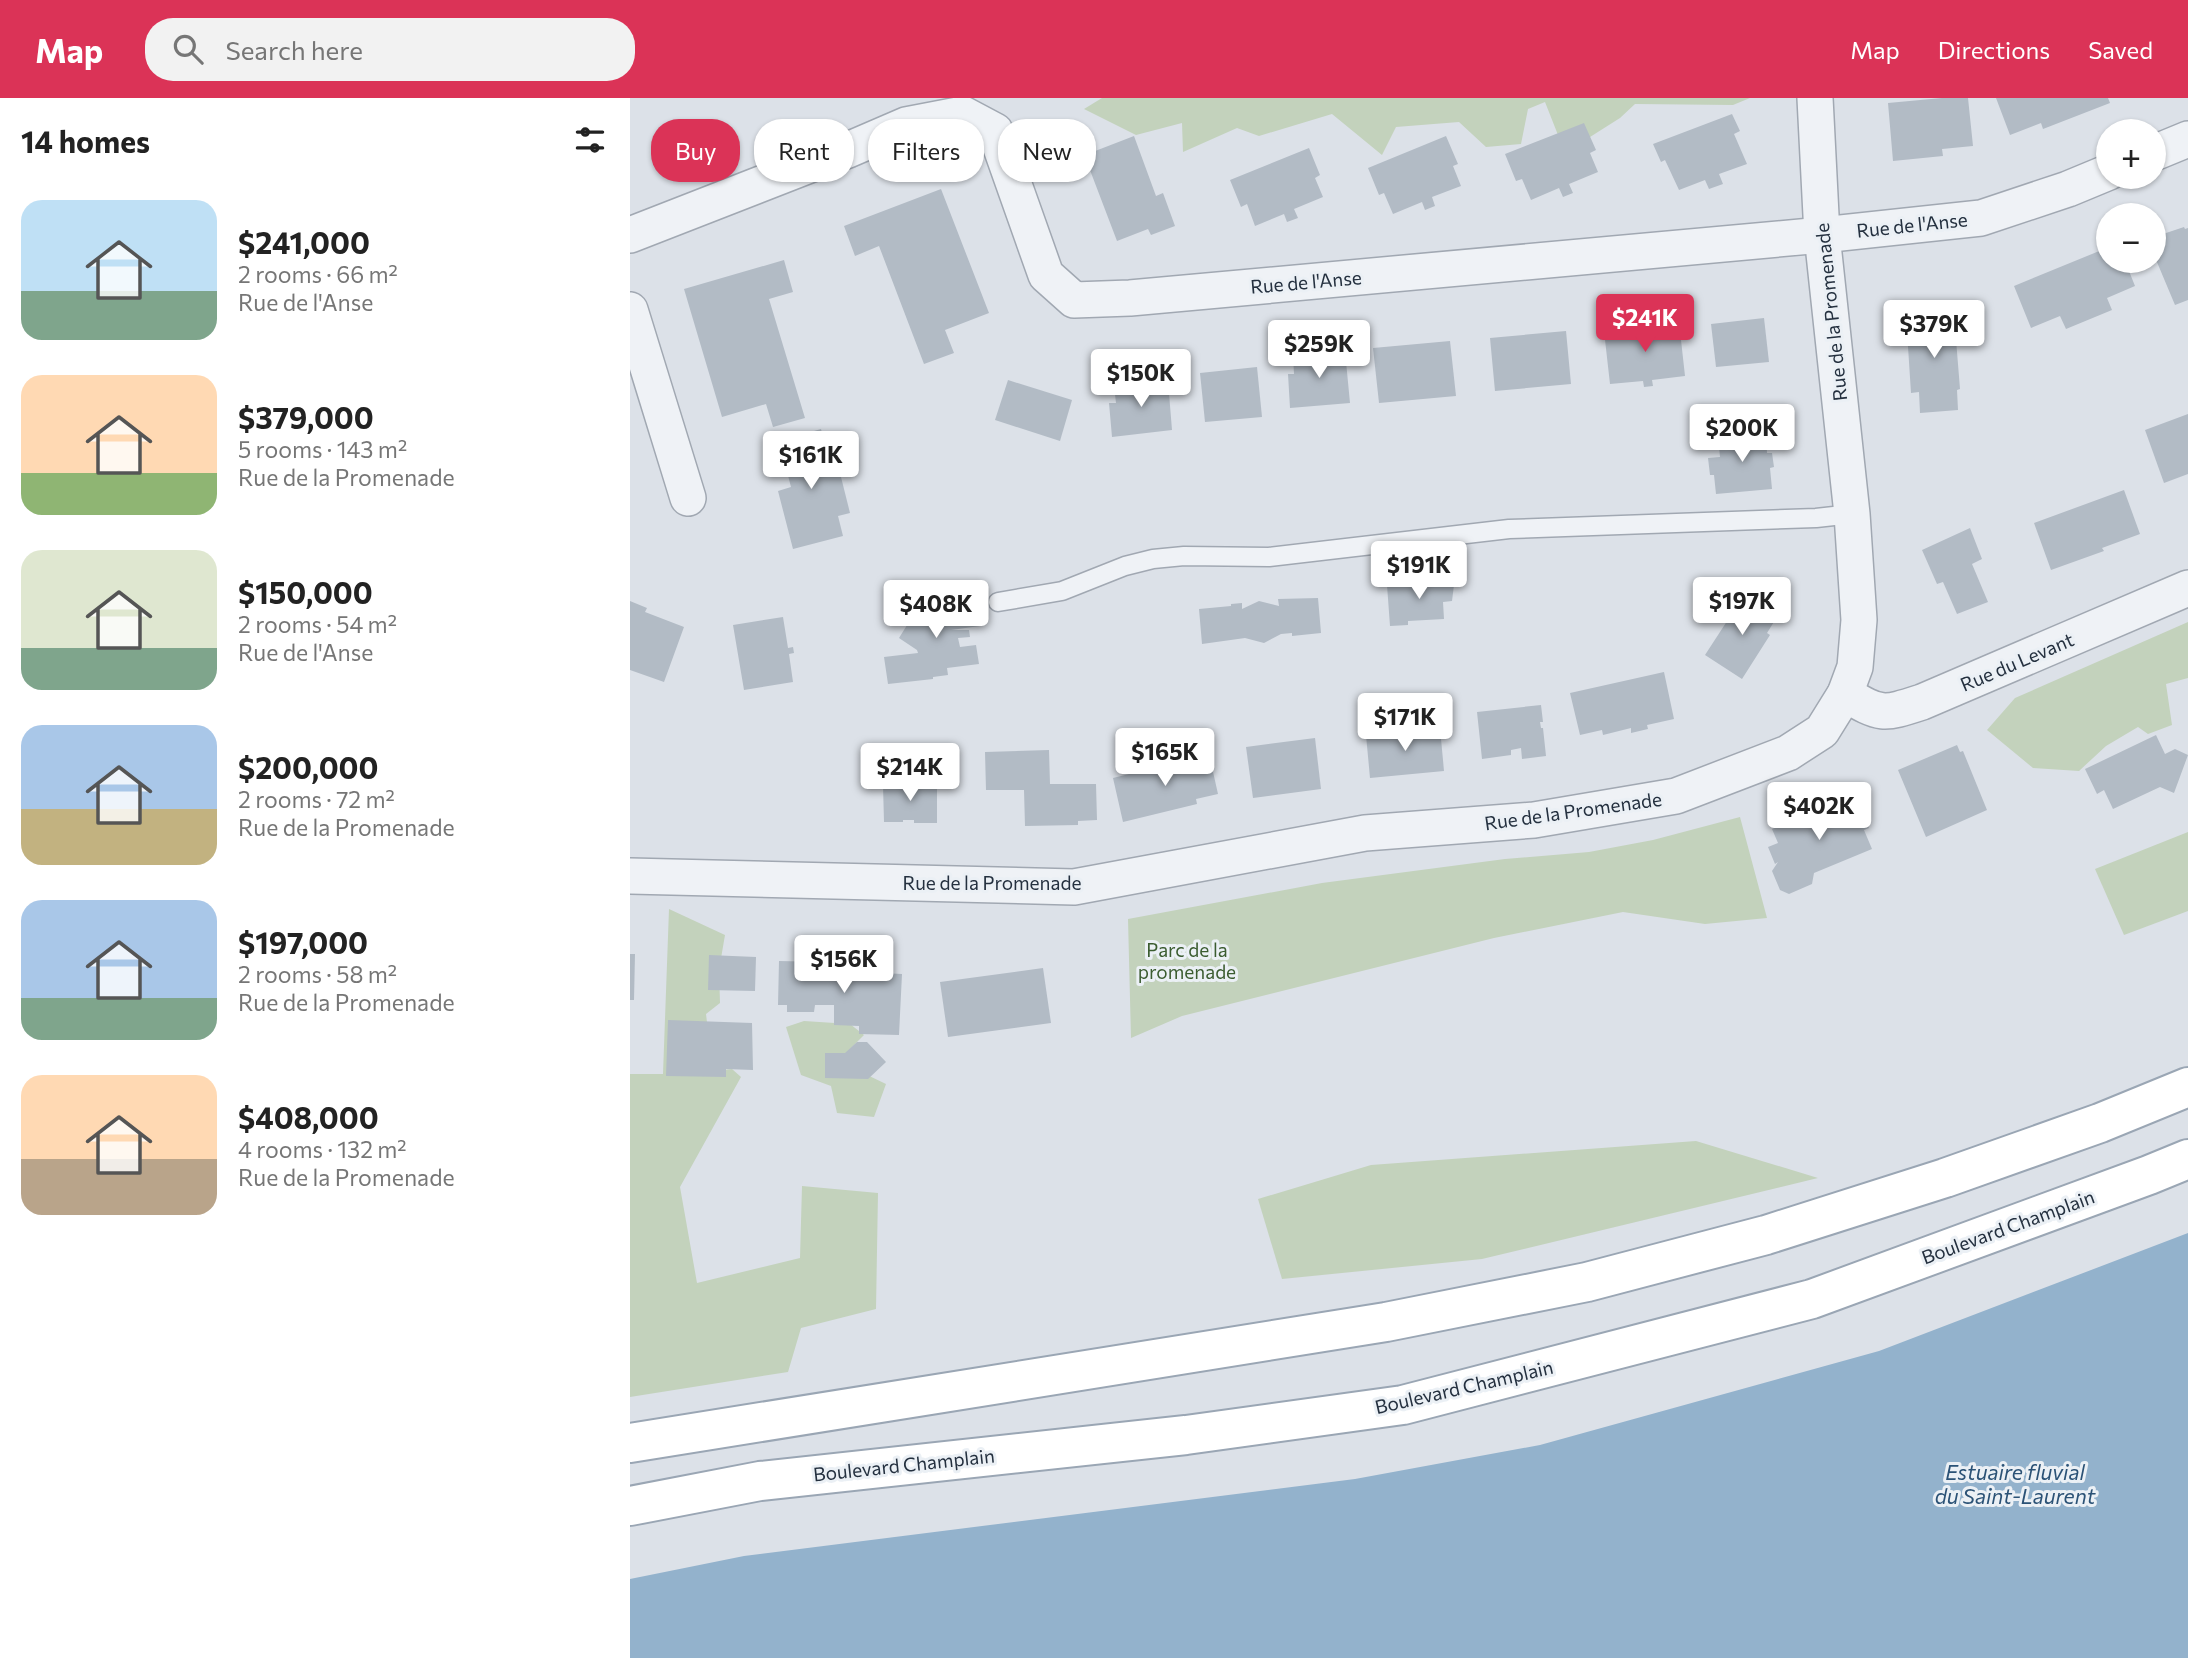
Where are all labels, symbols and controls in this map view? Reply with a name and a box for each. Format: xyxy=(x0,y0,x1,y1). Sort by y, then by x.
search box xyxy=(145,18,635,81)
text: Map xyxy=(35,29,103,70)
icon: search xyxy=(169,30,207,68)
text: Search here xyxy=(225,34,363,65)
text: Map xyxy=(1850,35,1900,64)
text: Directions xyxy=(1938,35,2050,64)
text: Saved xyxy=(2088,35,2153,64)
chip: Buy xyxy=(651,119,740,182)
chip: Rent xyxy=(754,119,854,182)
chip: Filters xyxy=(868,119,984,182)
chip: New xyxy=(998,119,1096,182)
map controls xyxy=(2096,119,2166,273)
button: + xyxy=(2096,119,2166,189)
icon: filters xyxy=(571,121,609,159)
text: 14 homes xyxy=(21,122,150,159)
button: − xyxy=(2096,203,2166,273)
street label: Rue de l'Anse xyxy=(1855,207,1969,242)
street label: Rue de la Promenade xyxy=(1810,222,1851,402)
text: $241,000 xyxy=(238,223,370,260)
icon: home xyxy=(77,228,161,312)
text: 2 rooms · 66 m² xyxy=(238,260,398,288)
street label: Rue de l'Anse xyxy=(1249,265,1363,298)
text: Rue de l'Anse xyxy=(238,288,373,316)
pin: $241K xyxy=(1596,294,1694,354)
pin: $379K xyxy=(1885,300,1983,360)
text: $241K xyxy=(1612,303,1678,331)
text: $379K xyxy=(1899,309,1969,337)
pin: $259K xyxy=(1270,320,1368,380)
text: $259K xyxy=(1284,329,1354,357)
pin: $150K xyxy=(1092,350,1190,409)
text: $150K xyxy=(1107,358,1175,386)
text: $379,000 xyxy=(238,398,374,435)
icon: home xyxy=(77,403,161,487)
pin: $200K xyxy=(1693,404,1791,464)
text: $200K xyxy=(1706,413,1778,441)
pin: $161K xyxy=(762,432,860,491)
text: 5 rooms · 143 m² xyxy=(238,435,407,463)
text: $161K xyxy=(779,440,843,468)
text: Rue de la Promenade xyxy=(238,463,455,491)
pin: $191K xyxy=(1370,542,1468,601)
text: $191K xyxy=(1387,550,1451,578)
text: $150,000 xyxy=(238,573,373,610)
icon: home xyxy=(77,578,161,662)
pin: $197K xyxy=(1693,578,1791,637)
pin: $408K xyxy=(887,580,985,640)
text: $197K xyxy=(1709,586,1775,614)
text: $408K xyxy=(900,589,972,617)
text: 2 rooms · 54 m² xyxy=(238,610,397,638)
street label: Rue du Levant xyxy=(1957,627,2077,696)
text: Rue de l'Anse xyxy=(238,638,373,666)
pin: $171K xyxy=(1356,694,1454,753)
text: $171K xyxy=(1374,702,1436,730)
pin: $165K xyxy=(1116,728,1214,788)
text: $165K xyxy=(1131,737,1199,765)
pin: $214K xyxy=(861,744,959,803)
text: $200,000 xyxy=(238,748,378,785)
text: $214K xyxy=(877,752,943,780)
icon: home xyxy=(77,753,161,837)
pin: $402K xyxy=(1770,782,1868,842)
text: 2 rooms · 72 m² xyxy=(238,785,395,813)
street label: Rue de la Promenade xyxy=(1483,787,1663,834)
text: $402K xyxy=(1783,791,1855,819)
text: Rue de la Promenade xyxy=(238,813,455,841)
street label: Rue de la Promenade xyxy=(903,871,1081,894)
text: $197,000 xyxy=(238,923,368,960)
icon: home xyxy=(77,928,161,1012)
pin: $156K xyxy=(795,936,893,995)
park label: Parc de la promenade xyxy=(1138,938,1236,983)
text: $156K xyxy=(810,944,878,972)
text: 2 rooms · 58 m² xyxy=(238,960,397,988)
text: Rue de la Promenade xyxy=(238,988,455,1016)
text: $408,000 xyxy=(238,1098,379,1135)
icon: home xyxy=(77,1103,161,1187)
text: 4 rooms · 132 m² xyxy=(238,1135,407,1163)
text: Rue de la Promenade xyxy=(238,1163,455,1191)
street label: Boulevard Champlain xyxy=(1918,1185,2097,1269)
street label: Boulevard Champlain xyxy=(1372,1355,1555,1418)
street label: Boulevard Champlain xyxy=(812,1444,996,1485)
water label: Estuaire fluvial du Saint-Laurent xyxy=(1935,1459,2096,1508)

